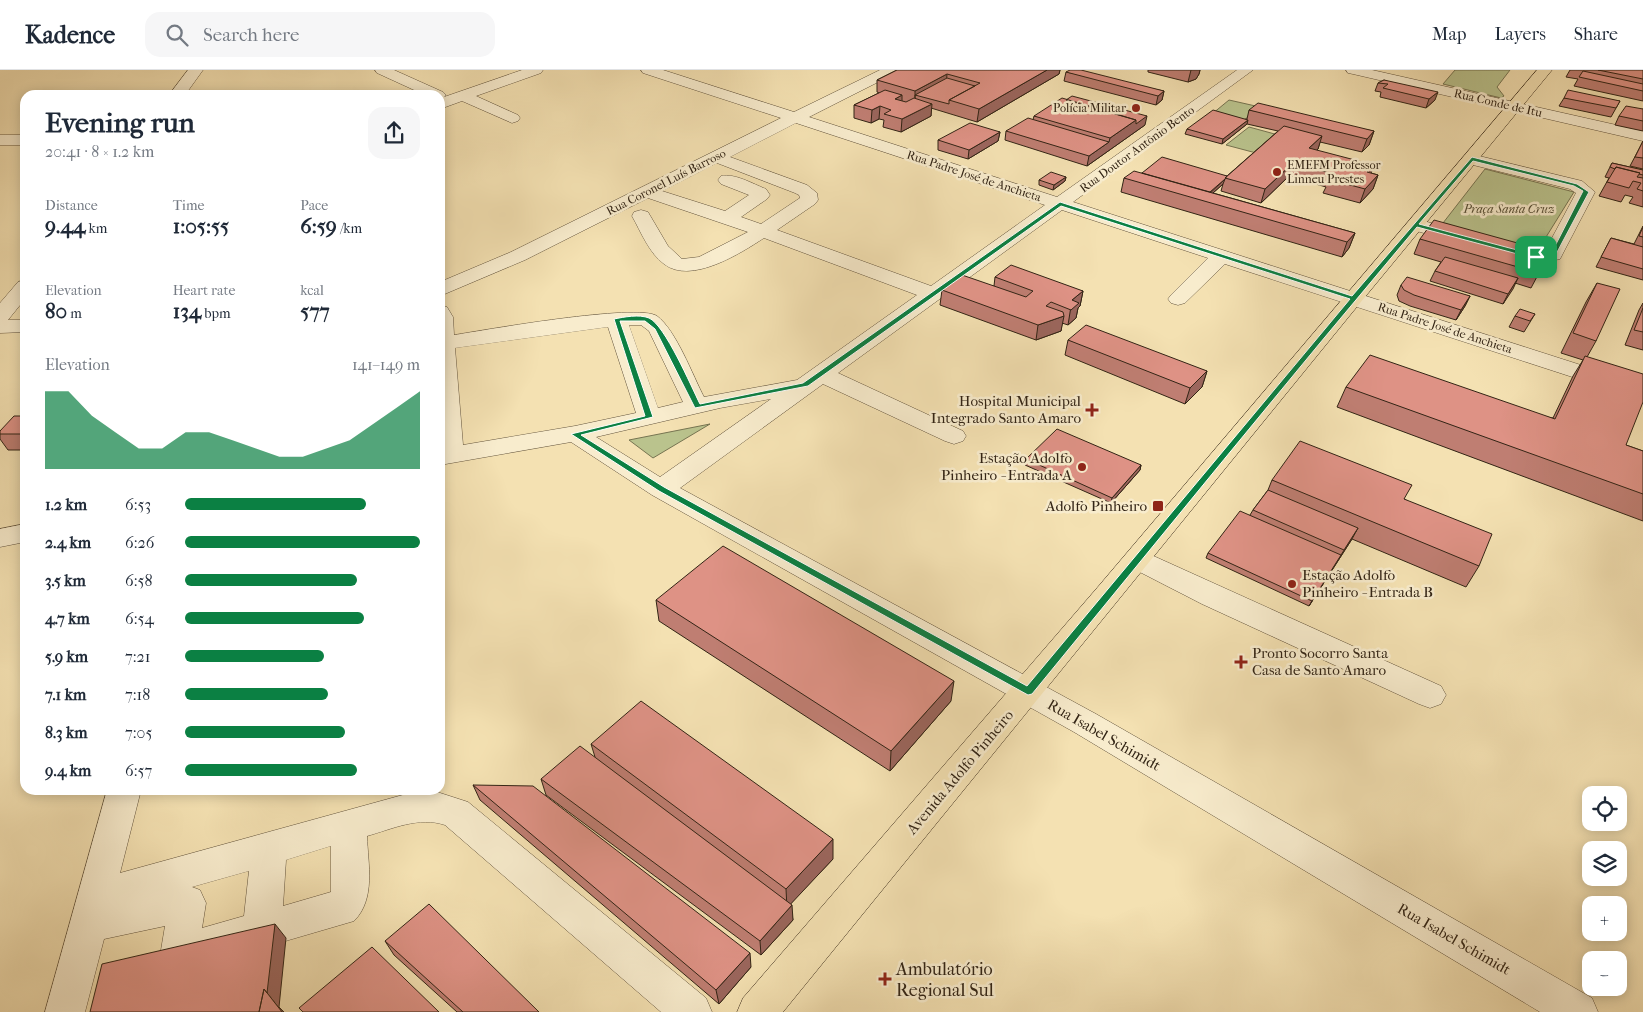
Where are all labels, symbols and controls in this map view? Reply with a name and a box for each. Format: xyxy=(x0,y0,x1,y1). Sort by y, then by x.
search box xyxy=(145,12,495,57)
text: Kadence xyxy=(25,21,115,49)
icon: search xyxy=(163,21,191,49)
text: Search here xyxy=(203,24,299,46)
text: Map xyxy=(1432,24,1466,45)
text: Layers xyxy=(1494,24,1546,45)
text: Share xyxy=(1574,24,1618,45)
street label: Rua Conde de Itu xyxy=(1453,86,1544,120)
place label: Polícia Militar xyxy=(1053,101,1127,115)
marker: Polícia Militar xyxy=(1130,102,1142,114)
street label: Rua Doutor Antônio Bento xyxy=(1077,103,1197,195)
text: Evening run xyxy=(45,106,195,139)
button: share xyxy=(368,107,420,159)
text: 20:41 · 8 × 1.2 km xyxy=(45,142,154,161)
street label: Rua Coronel Luís Barroso xyxy=(604,146,728,218)
street label: Rua Padre José de Anchieta xyxy=(905,148,1043,204)
place label: EMEFM Professor Linneu Prestes xyxy=(1287,158,1381,186)
marker: EMEFM Professor Linneu Prestes xyxy=(1271,166,1283,178)
text: Distance xyxy=(45,197,98,214)
text: Time xyxy=(173,197,204,214)
text: Pace xyxy=(300,197,328,214)
park label: Praça Santa Cruz xyxy=(1463,202,1554,216)
text: 9.44 xyxy=(45,214,86,238)
text: 1:05:55 xyxy=(173,214,229,238)
text: 6:59 xyxy=(300,214,337,238)
text: km xyxy=(86,220,107,237)
text: /km xyxy=(337,220,362,237)
pin xyxy=(1515,236,1557,278)
icon: arrive xyxy=(1522,243,1550,271)
text: Elevation xyxy=(45,282,102,299)
text: Heart rate xyxy=(173,282,235,299)
text: kcal xyxy=(300,282,324,299)
text: 80 xyxy=(45,299,67,323)
text: 134 xyxy=(173,299,201,323)
text: 577 xyxy=(300,299,330,323)
street label: Rua Padre José de Anchieta xyxy=(1376,300,1514,356)
text: m xyxy=(67,305,82,322)
text: bpm xyxy=(201,305,231,322)
text: Elevation xyxy=(45,355,110,374)
text: 141–149 m xyxy=(352,355,420,374)
place label: Hospital Municipal Integrado Santo Amaro xyxy=(931,392,1081,427)
marker: Hospital Municipal Integrado Santo Amaro xyxy=(1085,403,1099,417)
place label: Estação Adolfo Pinheiro - Entrada A xyxy=(941,449,1072,484)
marker: Estação Adolfo Pinheiro - Entrada A xyxy=(1076,461,1088,473)
text: 1.2 km xyxy=(45,495,87,514)
text: 6:53 xyxy=(125,495,151,514)
place label: Adolfo Pinheiro xyxy=(1045,497,1147,515)
marker: Adolfo Pinheiro xyxy=(1151,499,1165,513)
text: 2.4 km xyxy=(45,533,91,552)
text: 6:26 xyxy=(125,533,154,552)
place label: Estação Adolfo Pinheiro - Entrada B xyxy=(1302,566,1433,601)
text: 3.5 km xyxy=(45,571,86,590)
text: 6:58 xyxy=(125,571,153,590)
marker: Estação Adolfo Pinheiro - Entrada B xyxy=(1286,578,1298,590)
text: 4.7 km xyxy=(45,609,90,628)
text: 6:54 xyxy=(125,609,154,628)
place label: Pronto Socorro Santa Casa de Santo Amaro xyxy=(1252,644,1389,679)
text: 5.9 km xyxy=(45,647,88,666)
text: 7:21 xyxy=(125,647,151,666)
marker: Pronto Socorro Santa Casa de Santo Amaro xyxy=(1234,655,1248,669)
text: 7.1 km xyxy=(45,685,86,704)
text: 7:18 xyxy=(125,685,150,704)
street label: Rua Isabel Schimidt xyxy=(1044,695,1164,775)
street label: Avenida Adolfo Pinheiro xyxy=(902,706,1018,839)
text: 8.3 km xyxy=(45,723,88,742)
text: 7:05 xyxy=(125,723,152,742)
text: 9.4 km xyxy=(45,761,91,780)
text: 6:57 xyxy=(125,761,152,780)
map controls xyxy=(1582,786,1627,996)
button: locate xyxy=(1582,786,1627,831)
button: layers xyxy=(1582,841,1627,886)
button: + xyxy=(1582,896,1627,941)
street label: Rua Isabel Schimidt xyxy=(1394,899,1514,979)
button: − xyxy=(1582,951,1627,996)
place label: Ambulatório Regional Sul xyxy=(895,959,994,1001)
marker: Ambulatório Regional Sul xyxy=(878,972,892,986)

